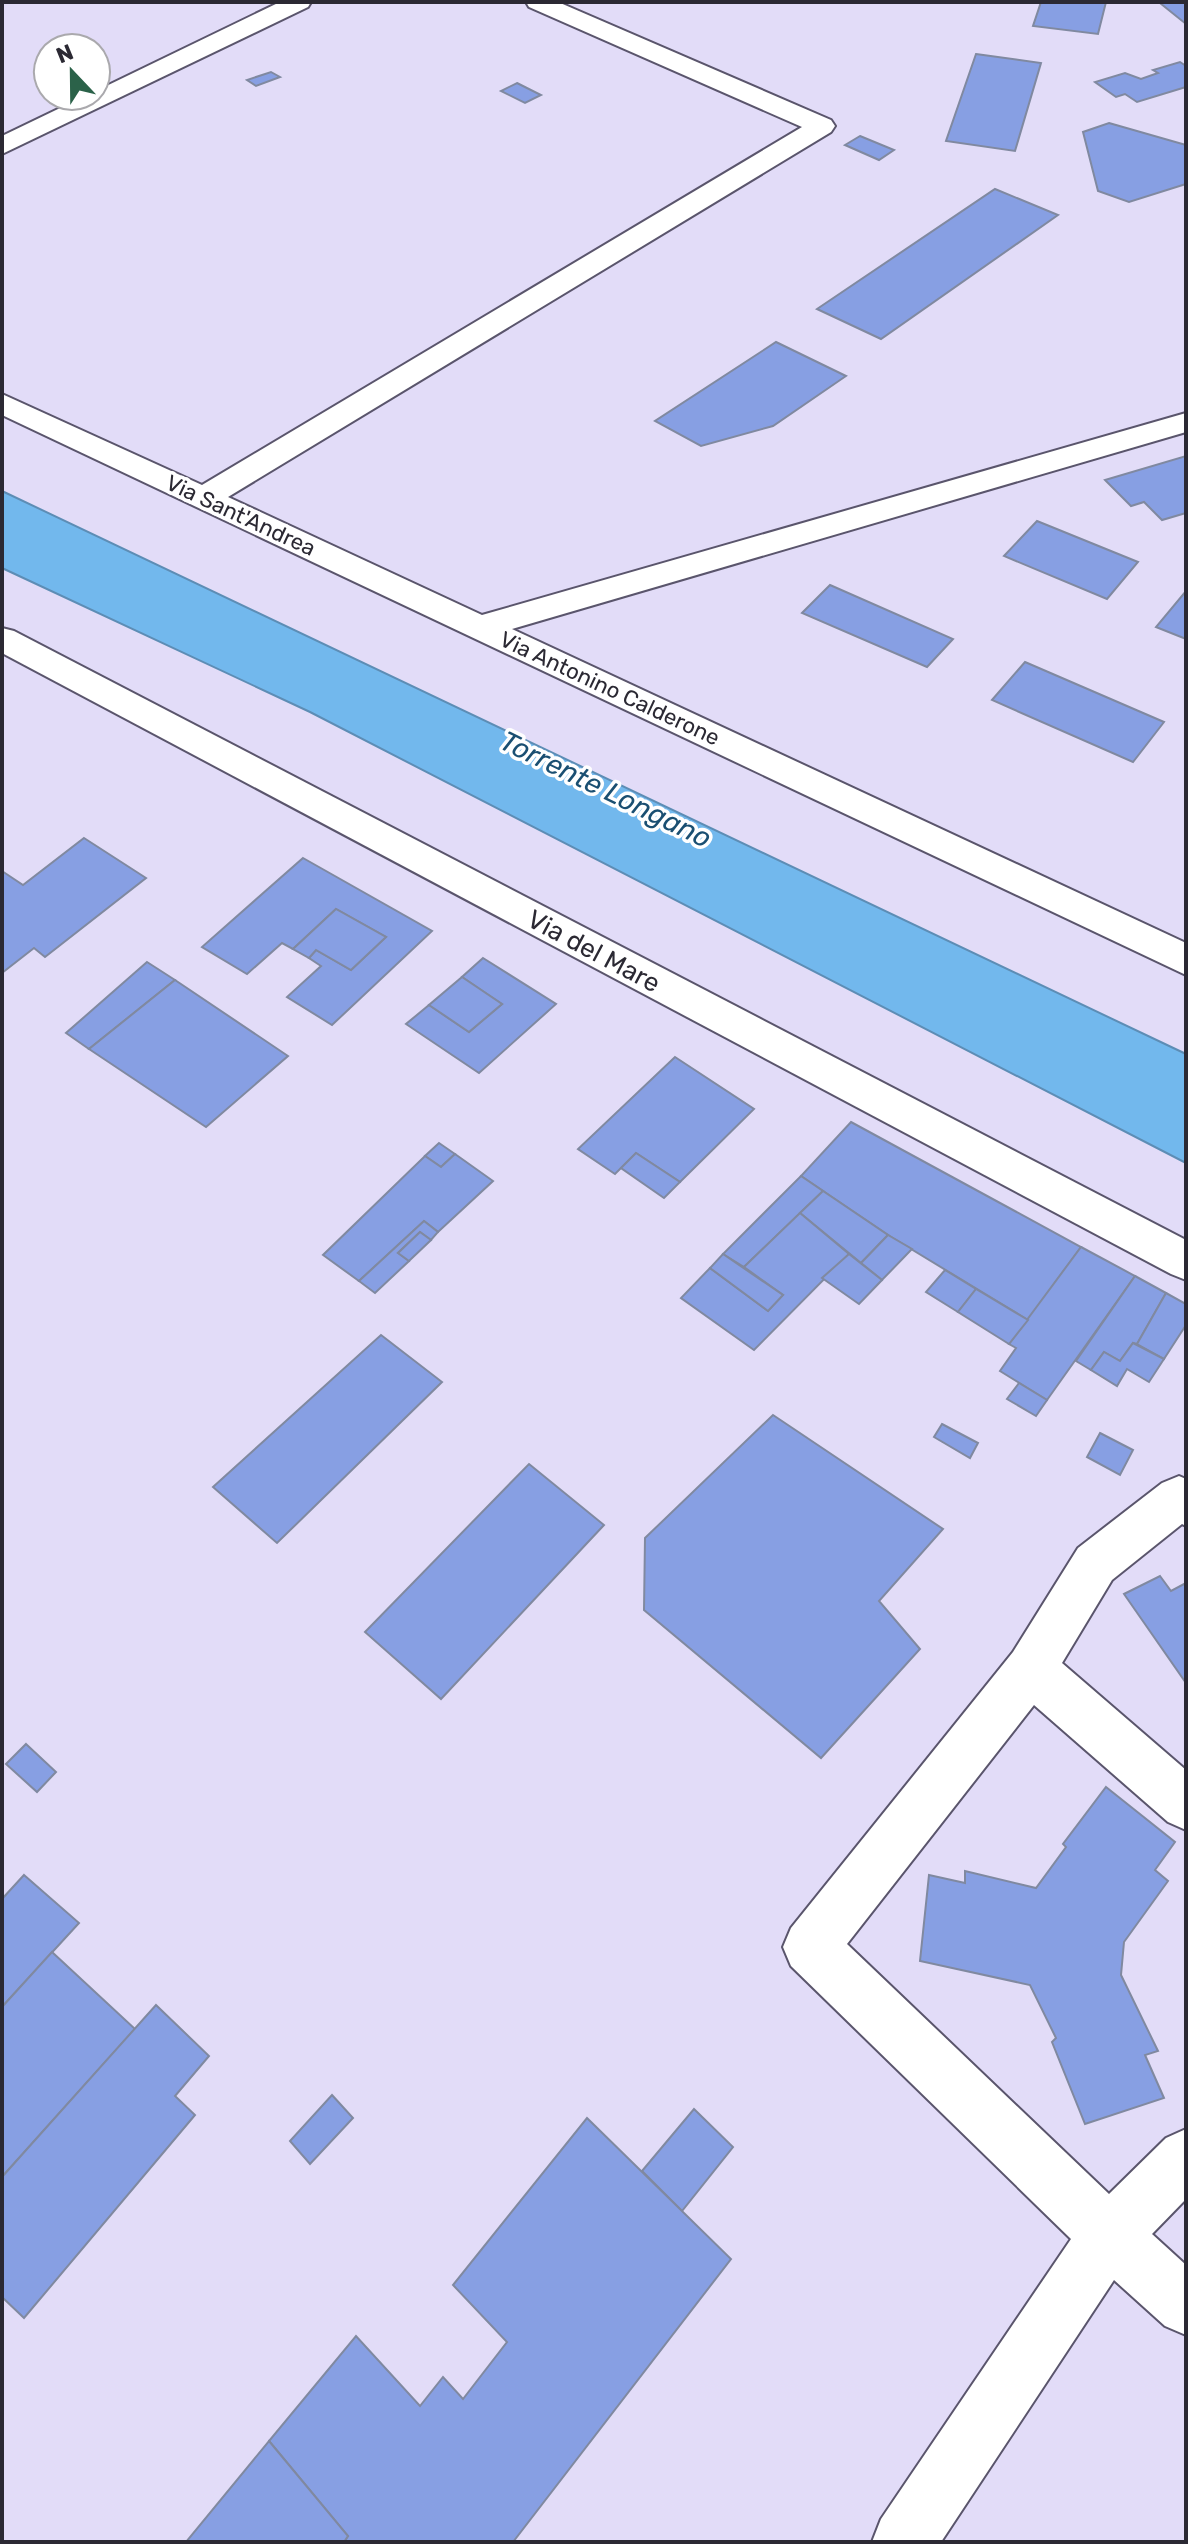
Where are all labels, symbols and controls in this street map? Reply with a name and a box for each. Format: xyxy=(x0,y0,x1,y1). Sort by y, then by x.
north arrow xyxy=(32,32,112,112)
text: N xyxy=(52,38,77,69)
street label: Via Sant'Andrea xyxy=(162,469,320,562)
street label: Via Antonino Calderone xyxy=(495,626,724,751)
water label: Torrente Longano xyxy=(495,724,717,855)
street label: Via del Mare xyxy=(522,904,665,999)

